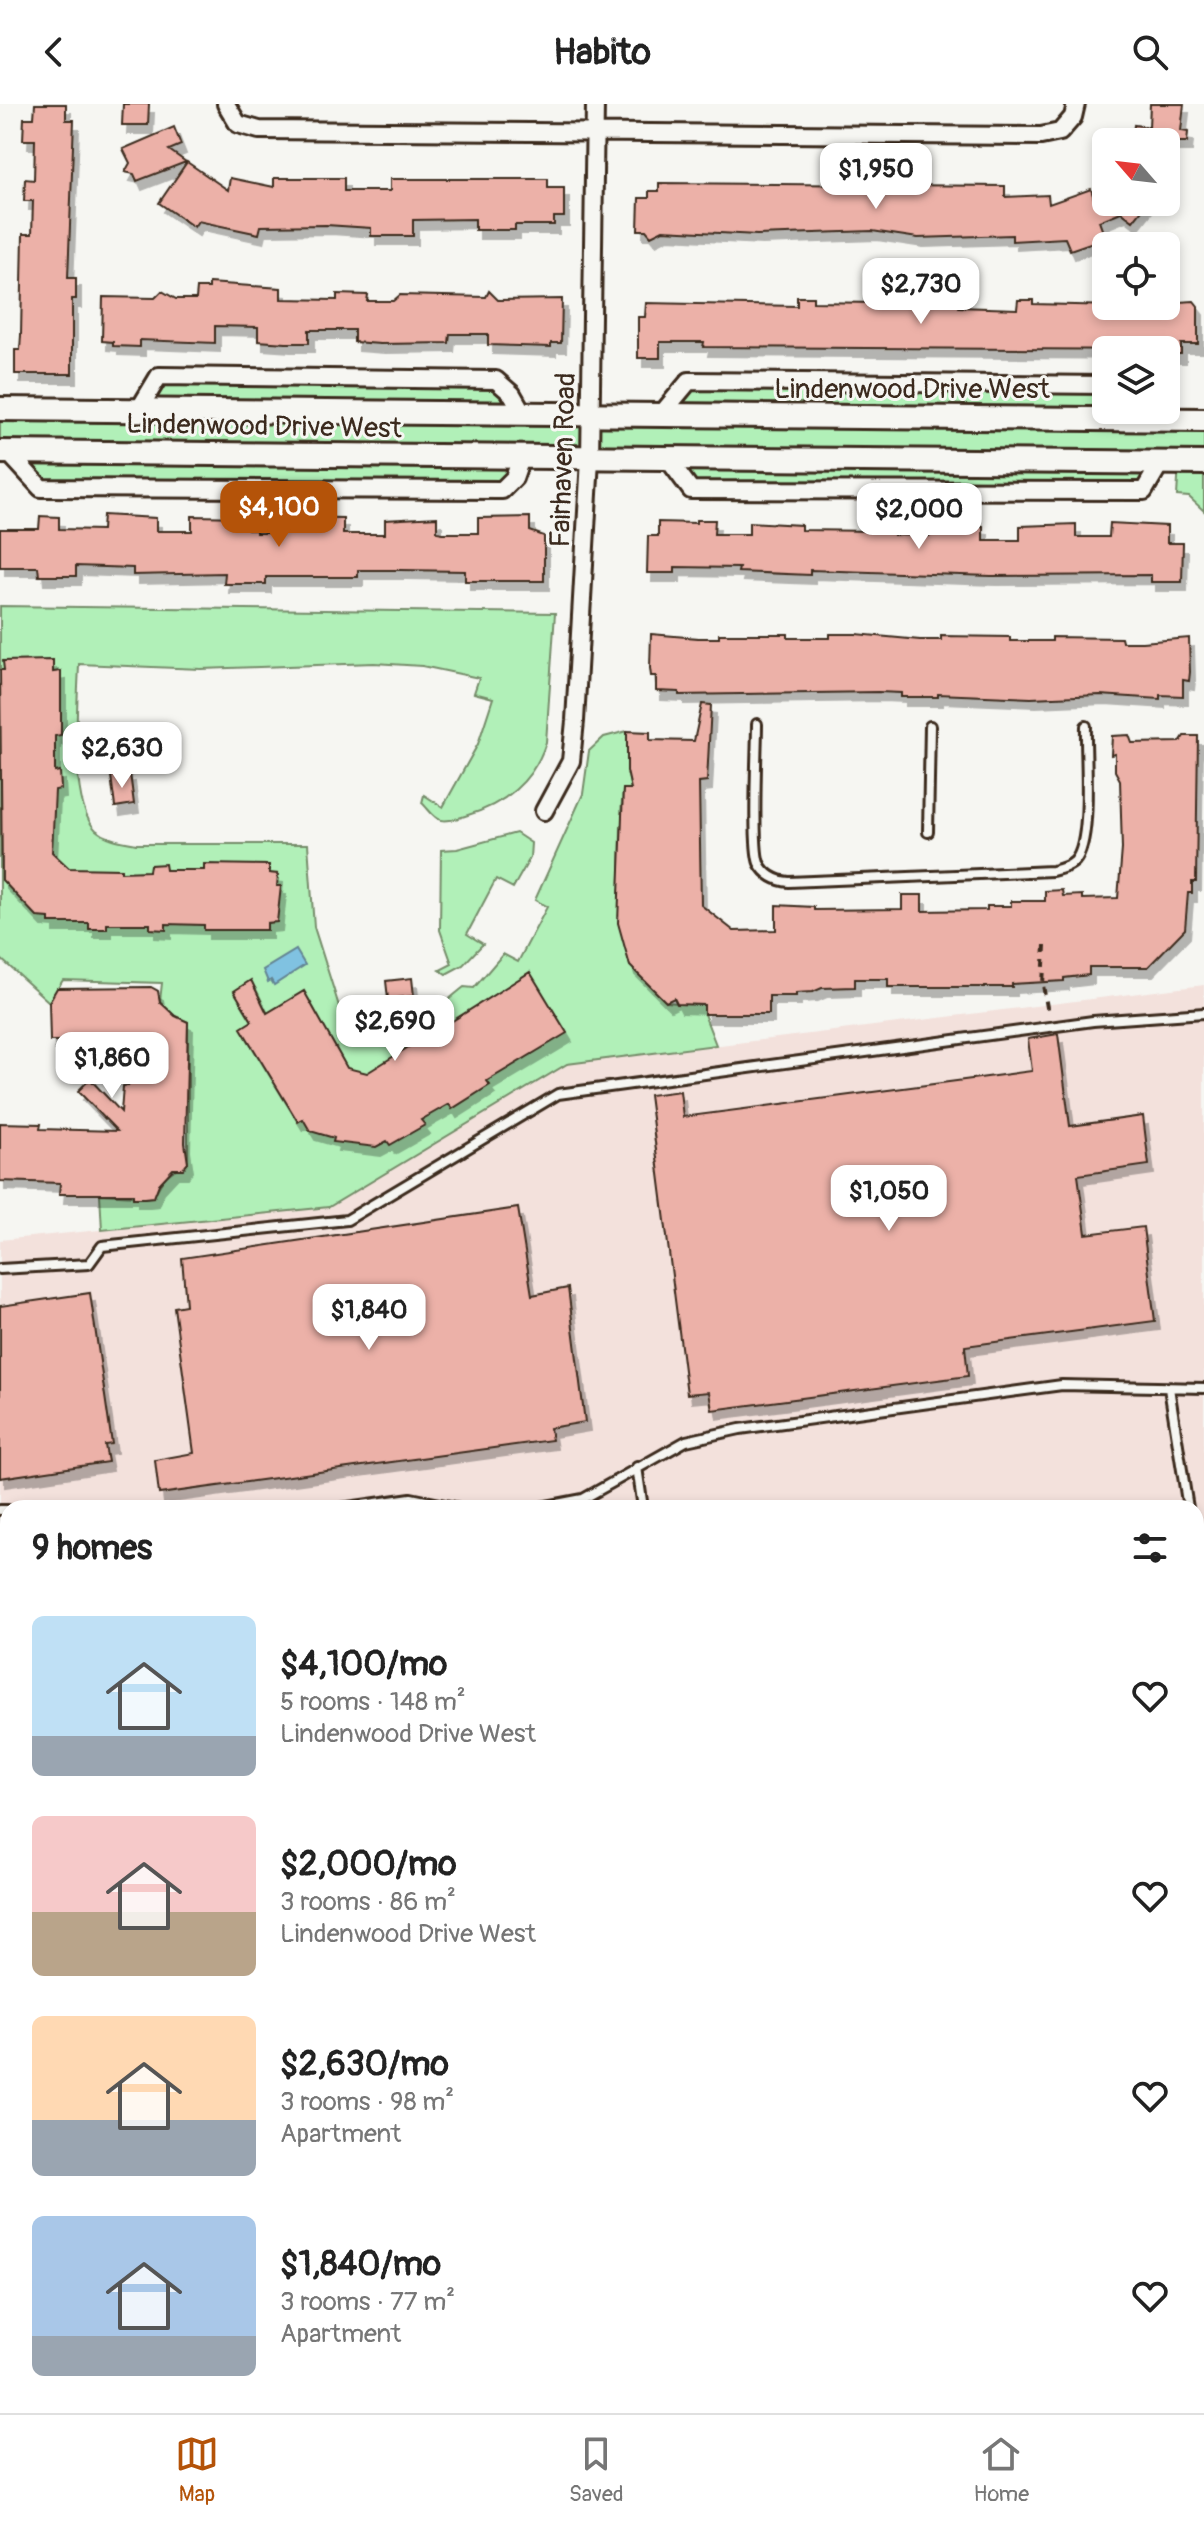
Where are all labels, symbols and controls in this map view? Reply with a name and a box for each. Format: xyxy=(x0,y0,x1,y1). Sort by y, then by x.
icon: back xyxy=(32,30,76,74)
text: Habito xyxy=(553,30,651,75)
icon: search xyxy=(1128,30,1172,74)
north arrow xyxy=(1092,128,1180,216)
map controls xyxy=(1092,128,1180,424)
pin: $1,950 xyxy=(811,143,941,211)
text: $1,950 xyxy=(838,153,914,185)
button: locate xyxy=(1092,232,1180,320)
pin: $2,730 xyxy=(856,258,986,326)
text: $2,730 xyxy=(880,268,962,300)
button: layers xyxy=(1092,336,1180,424)
street label: Fairhaven Road xyxy=(543,372,584,548)
street label: Lindenwood Drive West xyxy=(774,372,1051,407)
street label: Lindenwood Drive West xyxy=(126,407,403,446)
pin: $4,100 xyxy=(214,481,344,549)
pin: $2,000 xyxy=(854,483,984,551)
text: $4,100 xyxy=(238,491,320,523)
text: $2,000 xyxy=(875,493,963,525)
pin: $2,630 xyxy=(57,722,187,790)
text: $2,630 xyxy=(81,732,163,764)
pin: $2,690 xyxy=(330,995,460,1063)
text: $2,690 xyxy=(354,1005,436,1037)
pin: $1,860 xyxy=(47,1032,177,1100)
text: $1,860 xyxy=(74,1042,150,1074)
pin: $1,050 xyxy=(824,1165,954,1233)
text: $1,050 xyxy=(849,1175,929,1207)
pin: $1,840 xyxy=(304,1284,434,1352)
text: $1,840 xyxy=(331,1294,407,1326)
icon: filters xyxy=(1128,1526,1172,1570)
text: 9 homes xyxy=(32,1527,152,1570)
text: $4,100/mo xyxy=(280,1643,447,1686)
icon: home xyxy=(96,1648,192,1744)
icon: heart xyxy=(1128,1674,1172,1718)
text: 5 rooms · 148 m² xyxy=(280,1686,466,1718)
text: Lindenwood Drive West xyxy=(280,1718,536,1750)
text: $2,000/mo xyxy=(280,1843,456,1886)
icon: home xyxy=(96,1848,192,1944)
icon: heart xyxy=(1128,1874,1172,1918)
text: 3 rooms · 86 m² xyxy=(280,1886,456,1918)
text: Lindenwood Drive West xyxy=(280,1918,536,1950)
text: $2,630/mo xyxy=(280,2043,449,2086)
icon: home xyxy=(96,2048,192,2144)
icon: heart xyxy=(1128,2074,1172,2118)
text: 3 rooms · 98 m² xyxy=(280,2086,454,2118)
text: Apartment xyxy=(280,2118,401,2150)
text: $1,840/mo xyxy=(280,2243,441,2286)
icon: home xyxy=(96,2248,192,2344)
icon: heart xyxy=(1128,2274,1172,2318)
text: 3 rooms · 77 m² xyxy=(280,2286,455,2318)
text: Apartment xyxy=(280,2318,401,2350)
tab: Map xyxy=(175,2432,219,2508)
tab: Saved xyxy=(569,2432,624,2508)
tab: Home xyxy=(974,2432,1029,2508)

